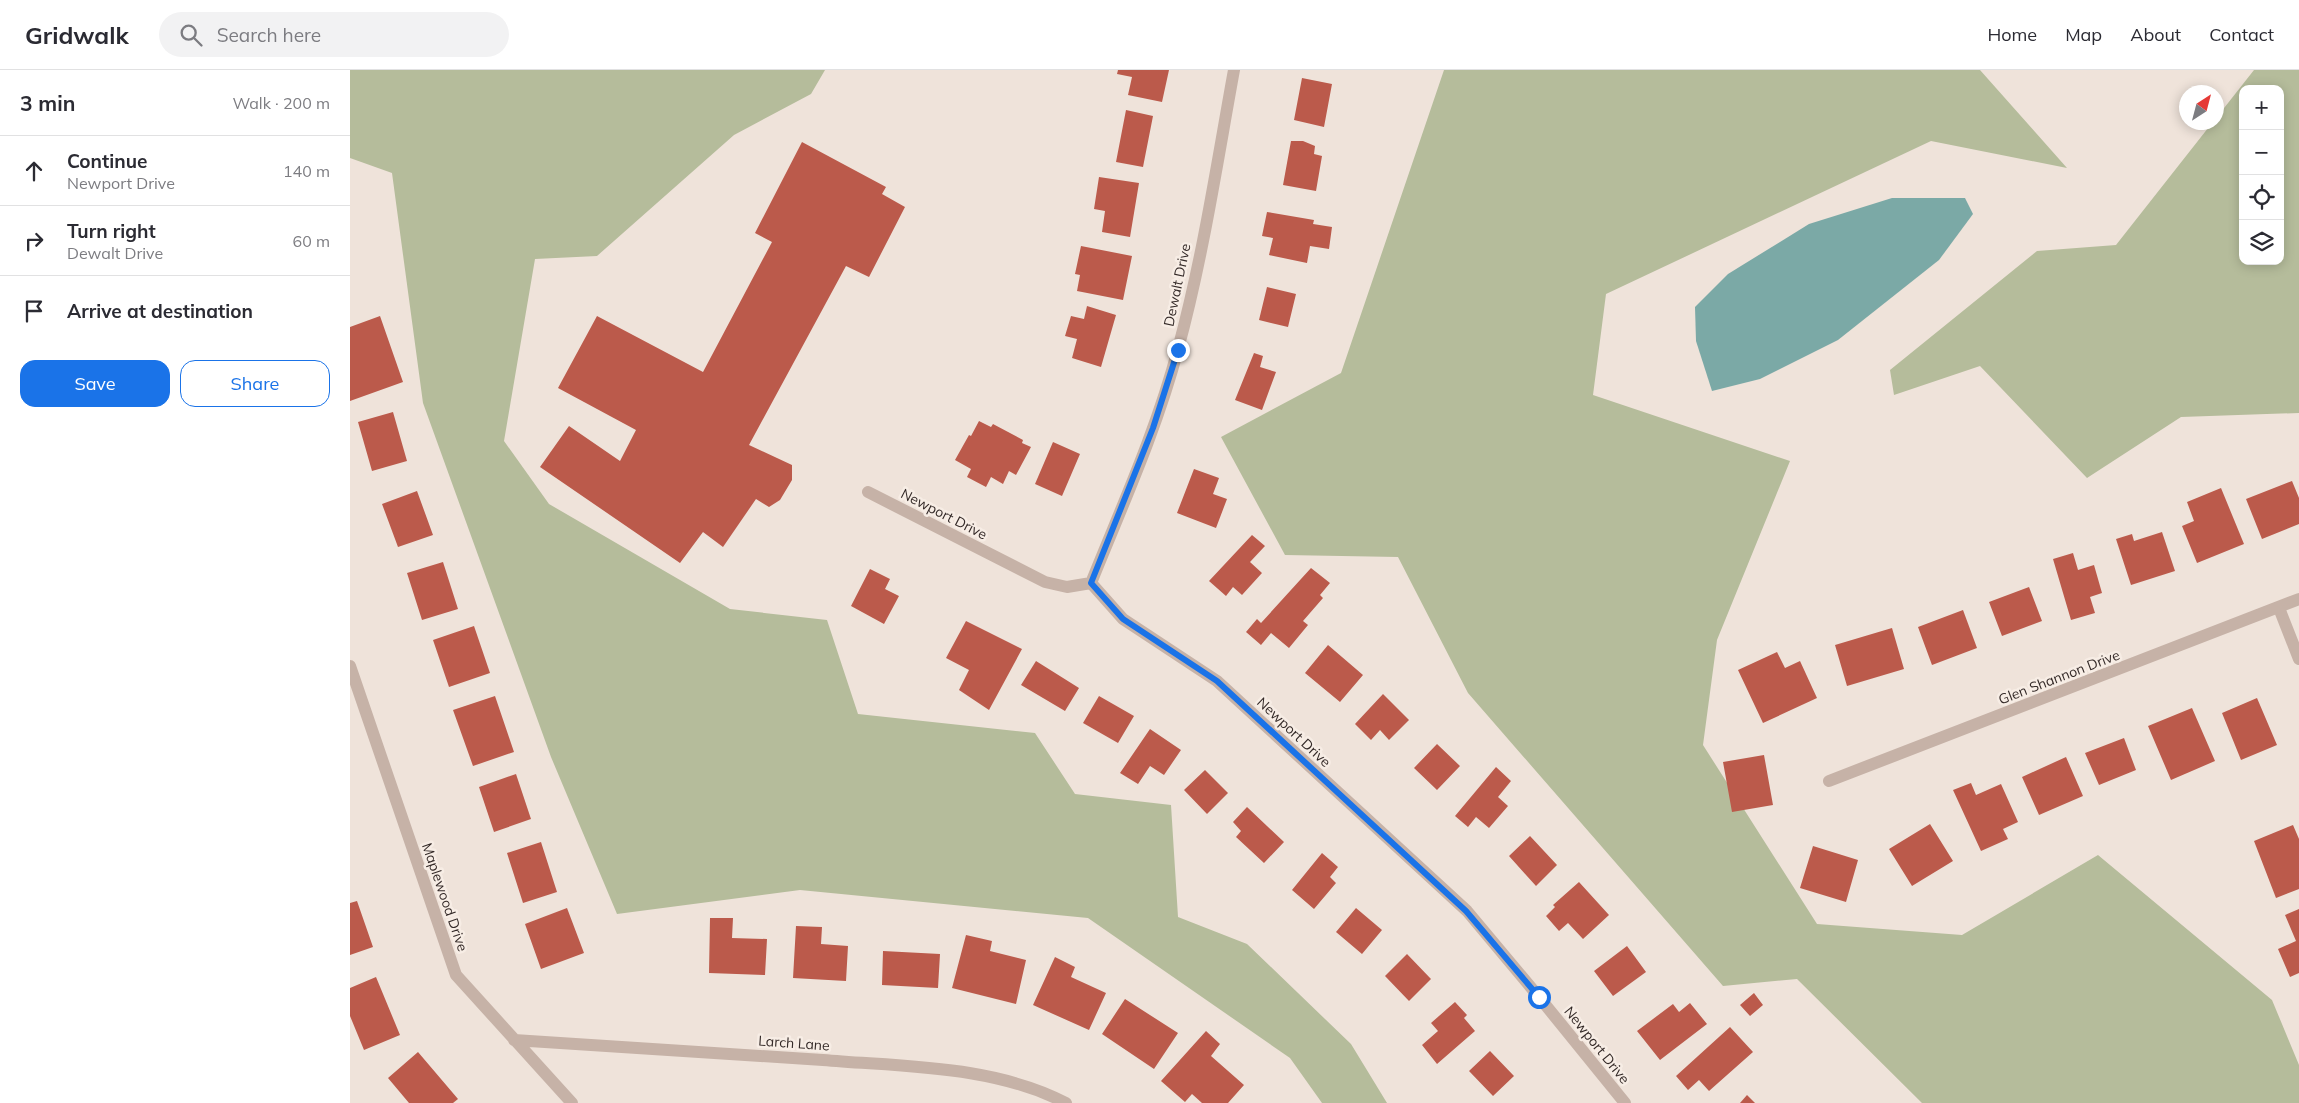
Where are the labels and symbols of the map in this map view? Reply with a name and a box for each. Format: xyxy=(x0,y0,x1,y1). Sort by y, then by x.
north arrow xyxy=(2179,85,2224,130)
street label: Dewalt Drive xyxy=(1159,242,1195,328)
route end xyxy=(1167,339,1190,362)
street label: Newport Drive xyxy=(898,485,990,543)
street label: Glen Shannon Drive xyxy=(1996,646,2122,708)
street label: Newport Drive xyxy=(1253,693,1335,771)
street label: Maplewood Drive xyxy=(418,840,472,954)
route start xyxy=(1528,986,1551,1009)
street label: Newport Drive xyxy=(1560,1003,1634,1087)
street label: Larch Lane xyxy=(758,1032,830,1054)

